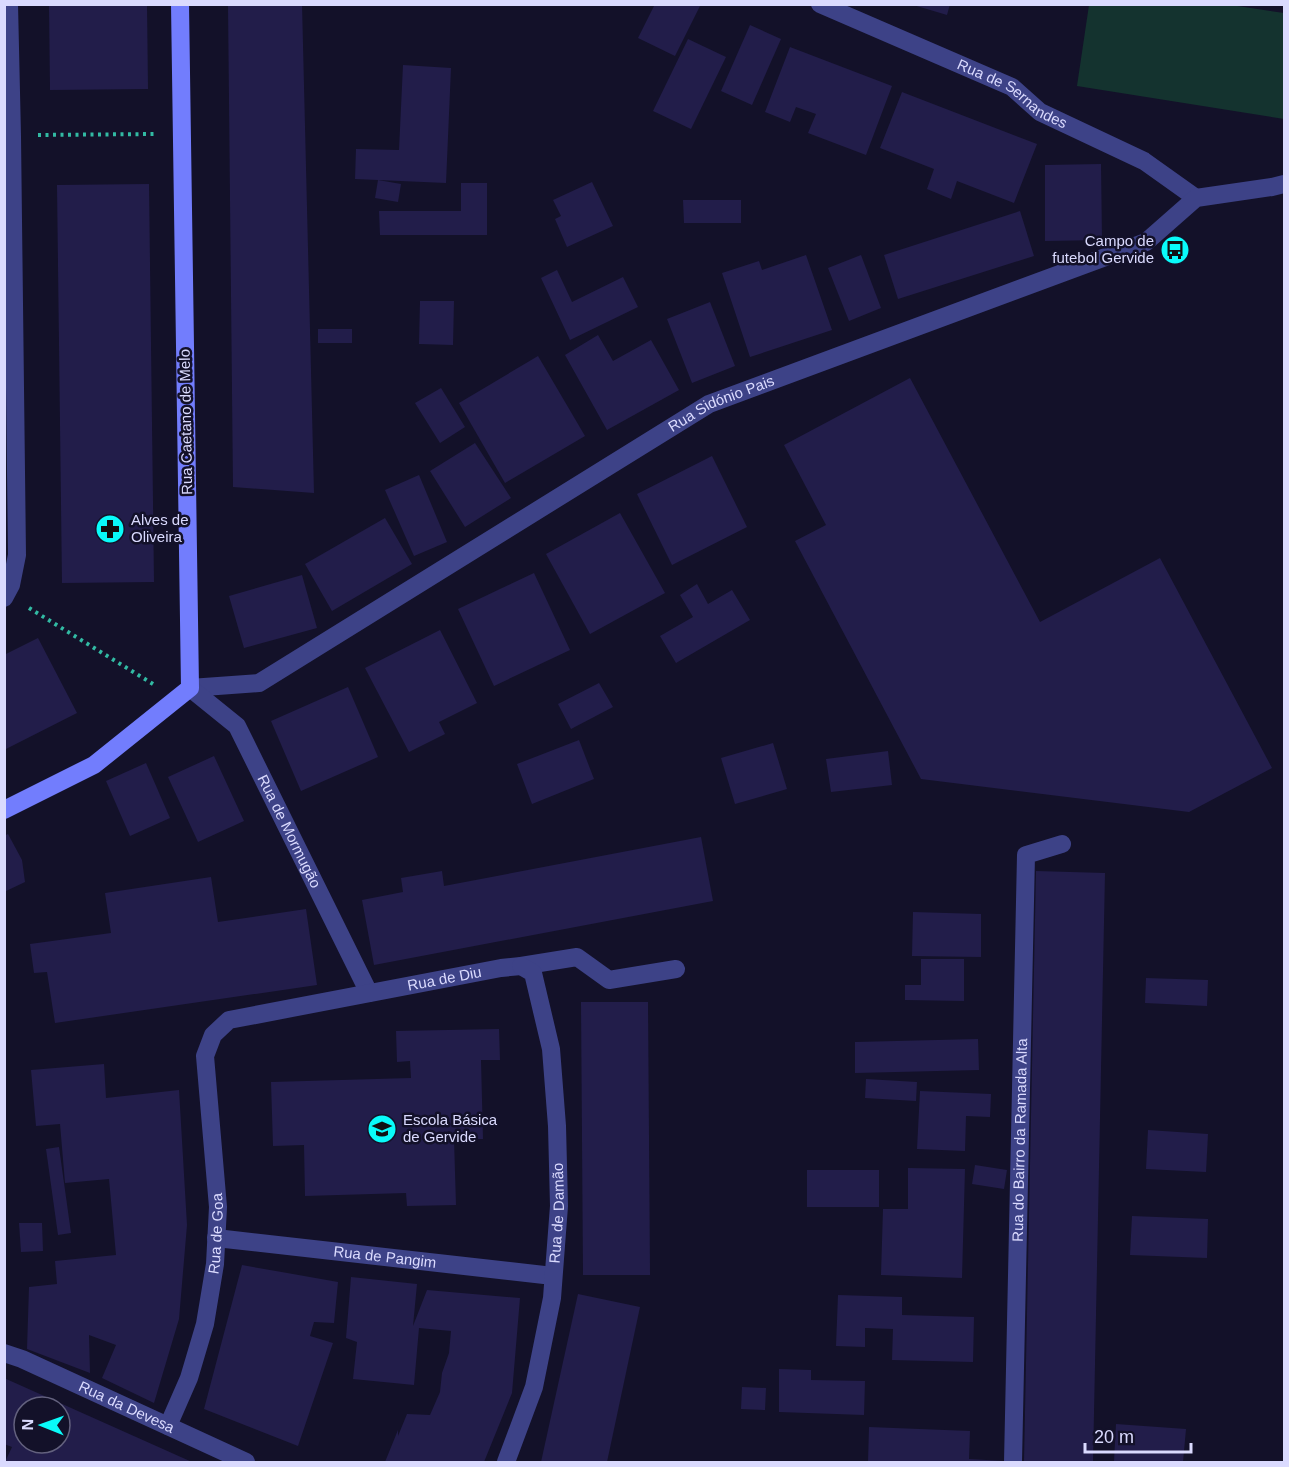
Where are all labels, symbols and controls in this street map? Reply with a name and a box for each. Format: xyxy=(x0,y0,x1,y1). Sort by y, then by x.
street label: Rua de Sernandes xyxy=(955,55,1070,132)
place label: Campo de futebol Gervide xyxy=(1052,232,1154,266)
bus stop icon: Campo de futebol Gervide xyxy=(1159,234,1191,266)
street label: Rua Caetano de Melo xyxy=(176,349,195,495)
street label: Rua Sidónio Pais xyxy=(665,372,776,435)
place label: Alves de Oliveira xyxy=(131,511,189,545)
pharmacy icon: Alves de Oliveira xyxy=(94,513,126,545)
street label: Rua de Mormugão xyxy=(254,772,325,891)
street label: Rua de Diu xyxy=(406,963,483,994)
street label: Rua do Bairro da Ramada Alta xyxy=(1009,1037,1030,1242)
place label: Escola Básica de Gervide xyxy=(403,1111,498,1145)
school or university icon: Escola Básica de Gervide xyxy=(366,1113,398,1145)
street label: Rua de Damão xyxy=(546,1162,567,1264)
street label: Rua de Goa xyxy=(204,1192,226,1275)
street label: Rua de Pangim xyxy=(333,1242,437,1271)
street label: Rua da Devesa xyxy=(76,1377,178,1436)
north arrow xyxy=(12,1395,72,1455)
scale bar xyxy=(1085,1416,1192,1454)
text: N xyxy=(19,1419,36,1431)
text: 20 m xyxy=(1094,1427,1134,1447)

